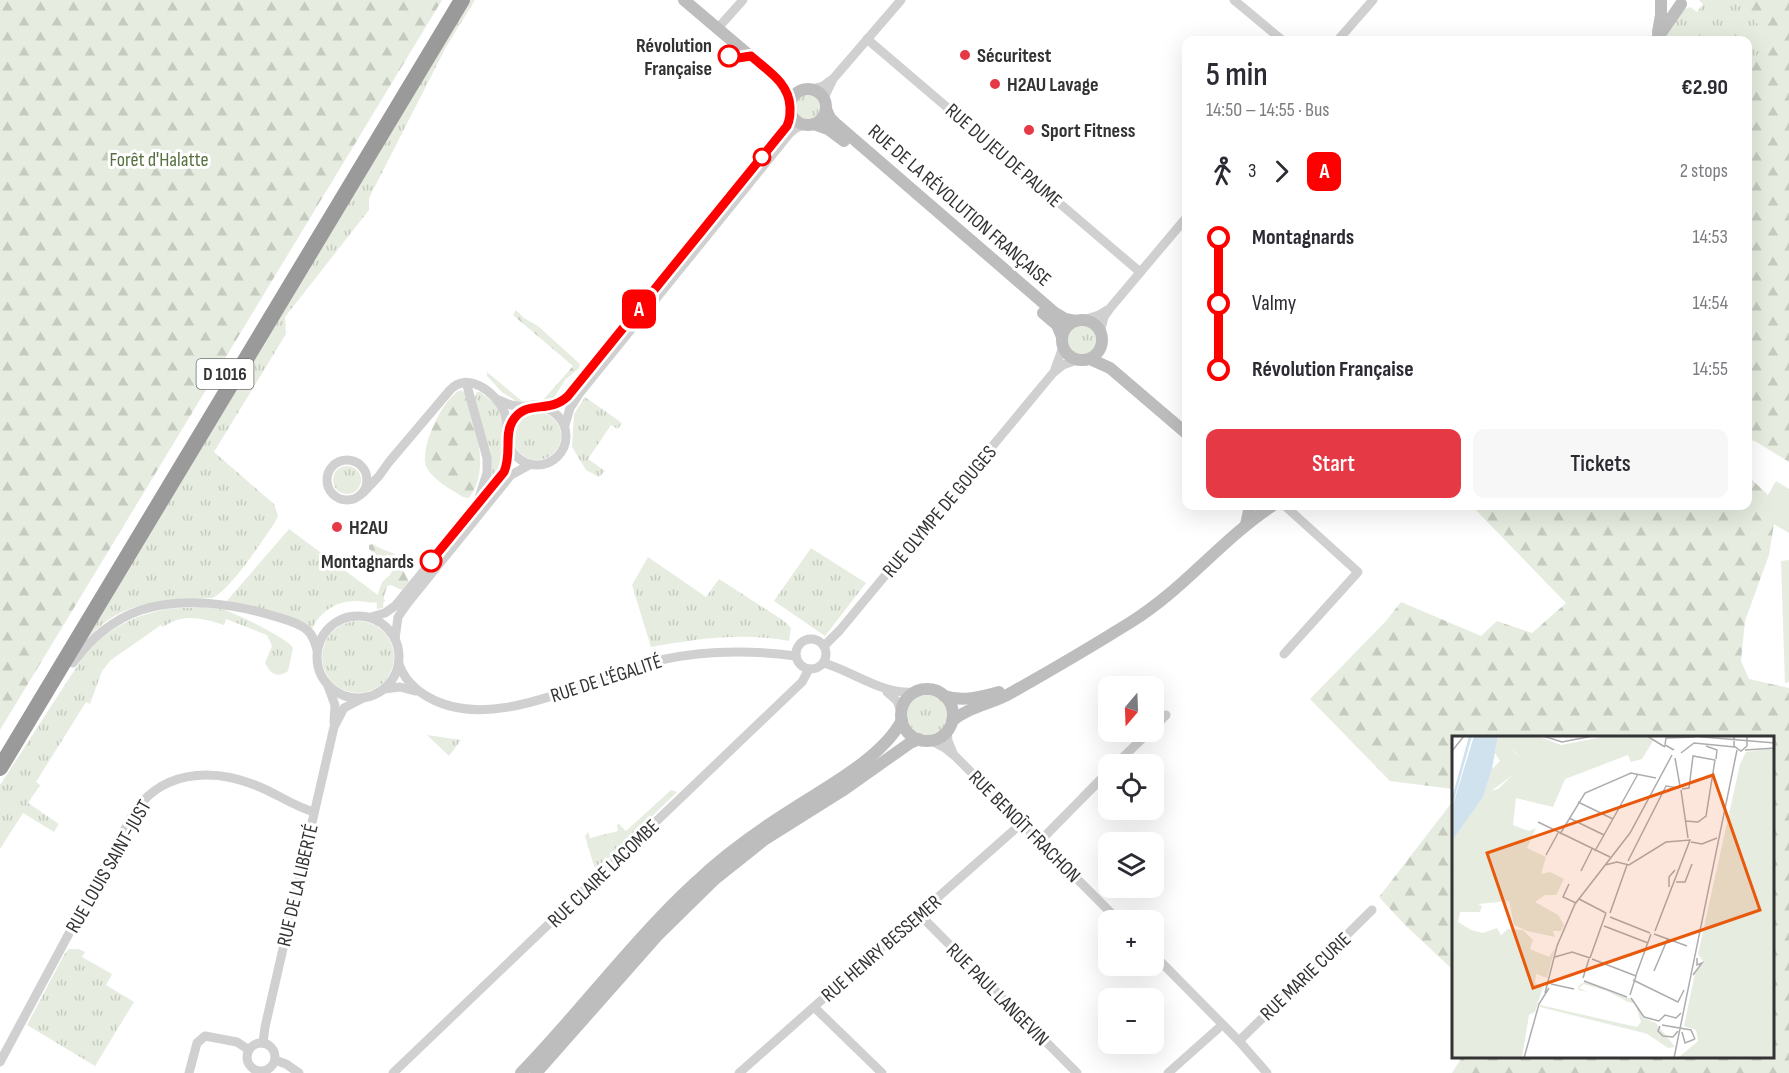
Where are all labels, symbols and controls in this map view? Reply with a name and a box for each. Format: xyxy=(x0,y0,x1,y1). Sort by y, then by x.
place label: Révolution Française xyxy=(636,34,712,81)
place label: Sécuritest xyxy=(977,44,1052,68)
marker: Révolution Française xyxy=(718,45,740,67)
marker: Sécuritest xyxy=(958,48,972,62)
text: 5 min xyxy=(1206,55,1268,95)
place label: H2AU Lavage xyxy=(1007,73,1098,97)
text: €2.90 xyxy=(1681,74,1728,101)
marker: H2AU Lavage xyxy=(988,77,1002,91)
text: 14:50 – 14:55 · Bus xyxy=(1206,98,1330,122)
street label: RUE DU JEU DE PAUME xyxy=(940,99,1066,213)
place label: Sport Fitness xyxy=(1041,119,1136,143)
street label: RUE DE LA RÉVOLUTION FRANÇAISE xyxy=(863,120,1056,292)
marker: Sport Fitness xyxy=(1022,123,1036,137)
park label: Forêt d'Halatte xyxy=(109,148,209,172)
unlabelled marker xyxy=(753,148,771,166)
icon: walk xyxy=(1206,155,1239,188)
icon: forward xyxy=(1265,155,1298,188)
text: 3 xyxy=(1248,159,1256,183)
text: A xyxy=(1319,159,1329,184)
text: 2 stops xyxy=(1680,159,1728,183)
text: Montagnards xyxy=(1252,224,1354,251)
text: 14:53 xyxy=(1692,225,1728,249)
line badge: A xyxy=(620,290,658,328)
text: Valmy xyxy=(1252,290,1296,317)
text: 14:54 xyxy=(1692,291,1728,315)
text: A xyxy=(634,297,644,322)
text: Révolution Française xyxy=(1252,356,1414,383)
text: 14:55 xyxy=(1693,357,1728,381)
road number: D 1016 xyxy=(196,359,254,389)
button: Start xyxy=(1206,429,1461,498)
button: Tickets xyxy=(1473,429,1728,498)
street label: RUE OLYMPE DE GOUGES xyxy=(878,441,1002,582)
place label: H2AU xyxy=(349,516,388,540)
marker: H2AU xyxy=(330,520,344,534)
place label: Montagnards xyxy=(321,550,414,574)
marker: Montagnards xyxy=(420,550,442,572)
street label: RUE DE L'ÉGALITÉ xyxy=(548,650,665,708)
north arrow xyxy=(1098,676,1164,742)
map controls xyxy=(1098,676,1164,1054)
inset map xyxy=(1452,736,1774,1058)
button: locate xyxy=(1098,754,1164,820)
street label: RUE BENOÎT FRACHON xyxy=(963,766,1085,888)
street label: RUE LOUIS SAINT-JUST xyxy=(61,796,157,937)
street label: RUE CLAIRE LACOMBE xyxy=(543,815,664,933)
street label: RUE DE LA LIBERTÉ xyxy=(272,822,324,949)
button: layers xyxy=(1098,832,1164,898)
street label: RUE HENRY BESSEMER xyxy=(817,890,947,1007)
button: + xyxy=(1098,910,1164,976)
street label: RUE MARIE CURIE xyxy=(1255,928,1356,1026)
street label: RUE PAUL LANGEVIN xyxy=(941,938,1054,1051)
button: − xyxy=(1098,988,1164,1054)

